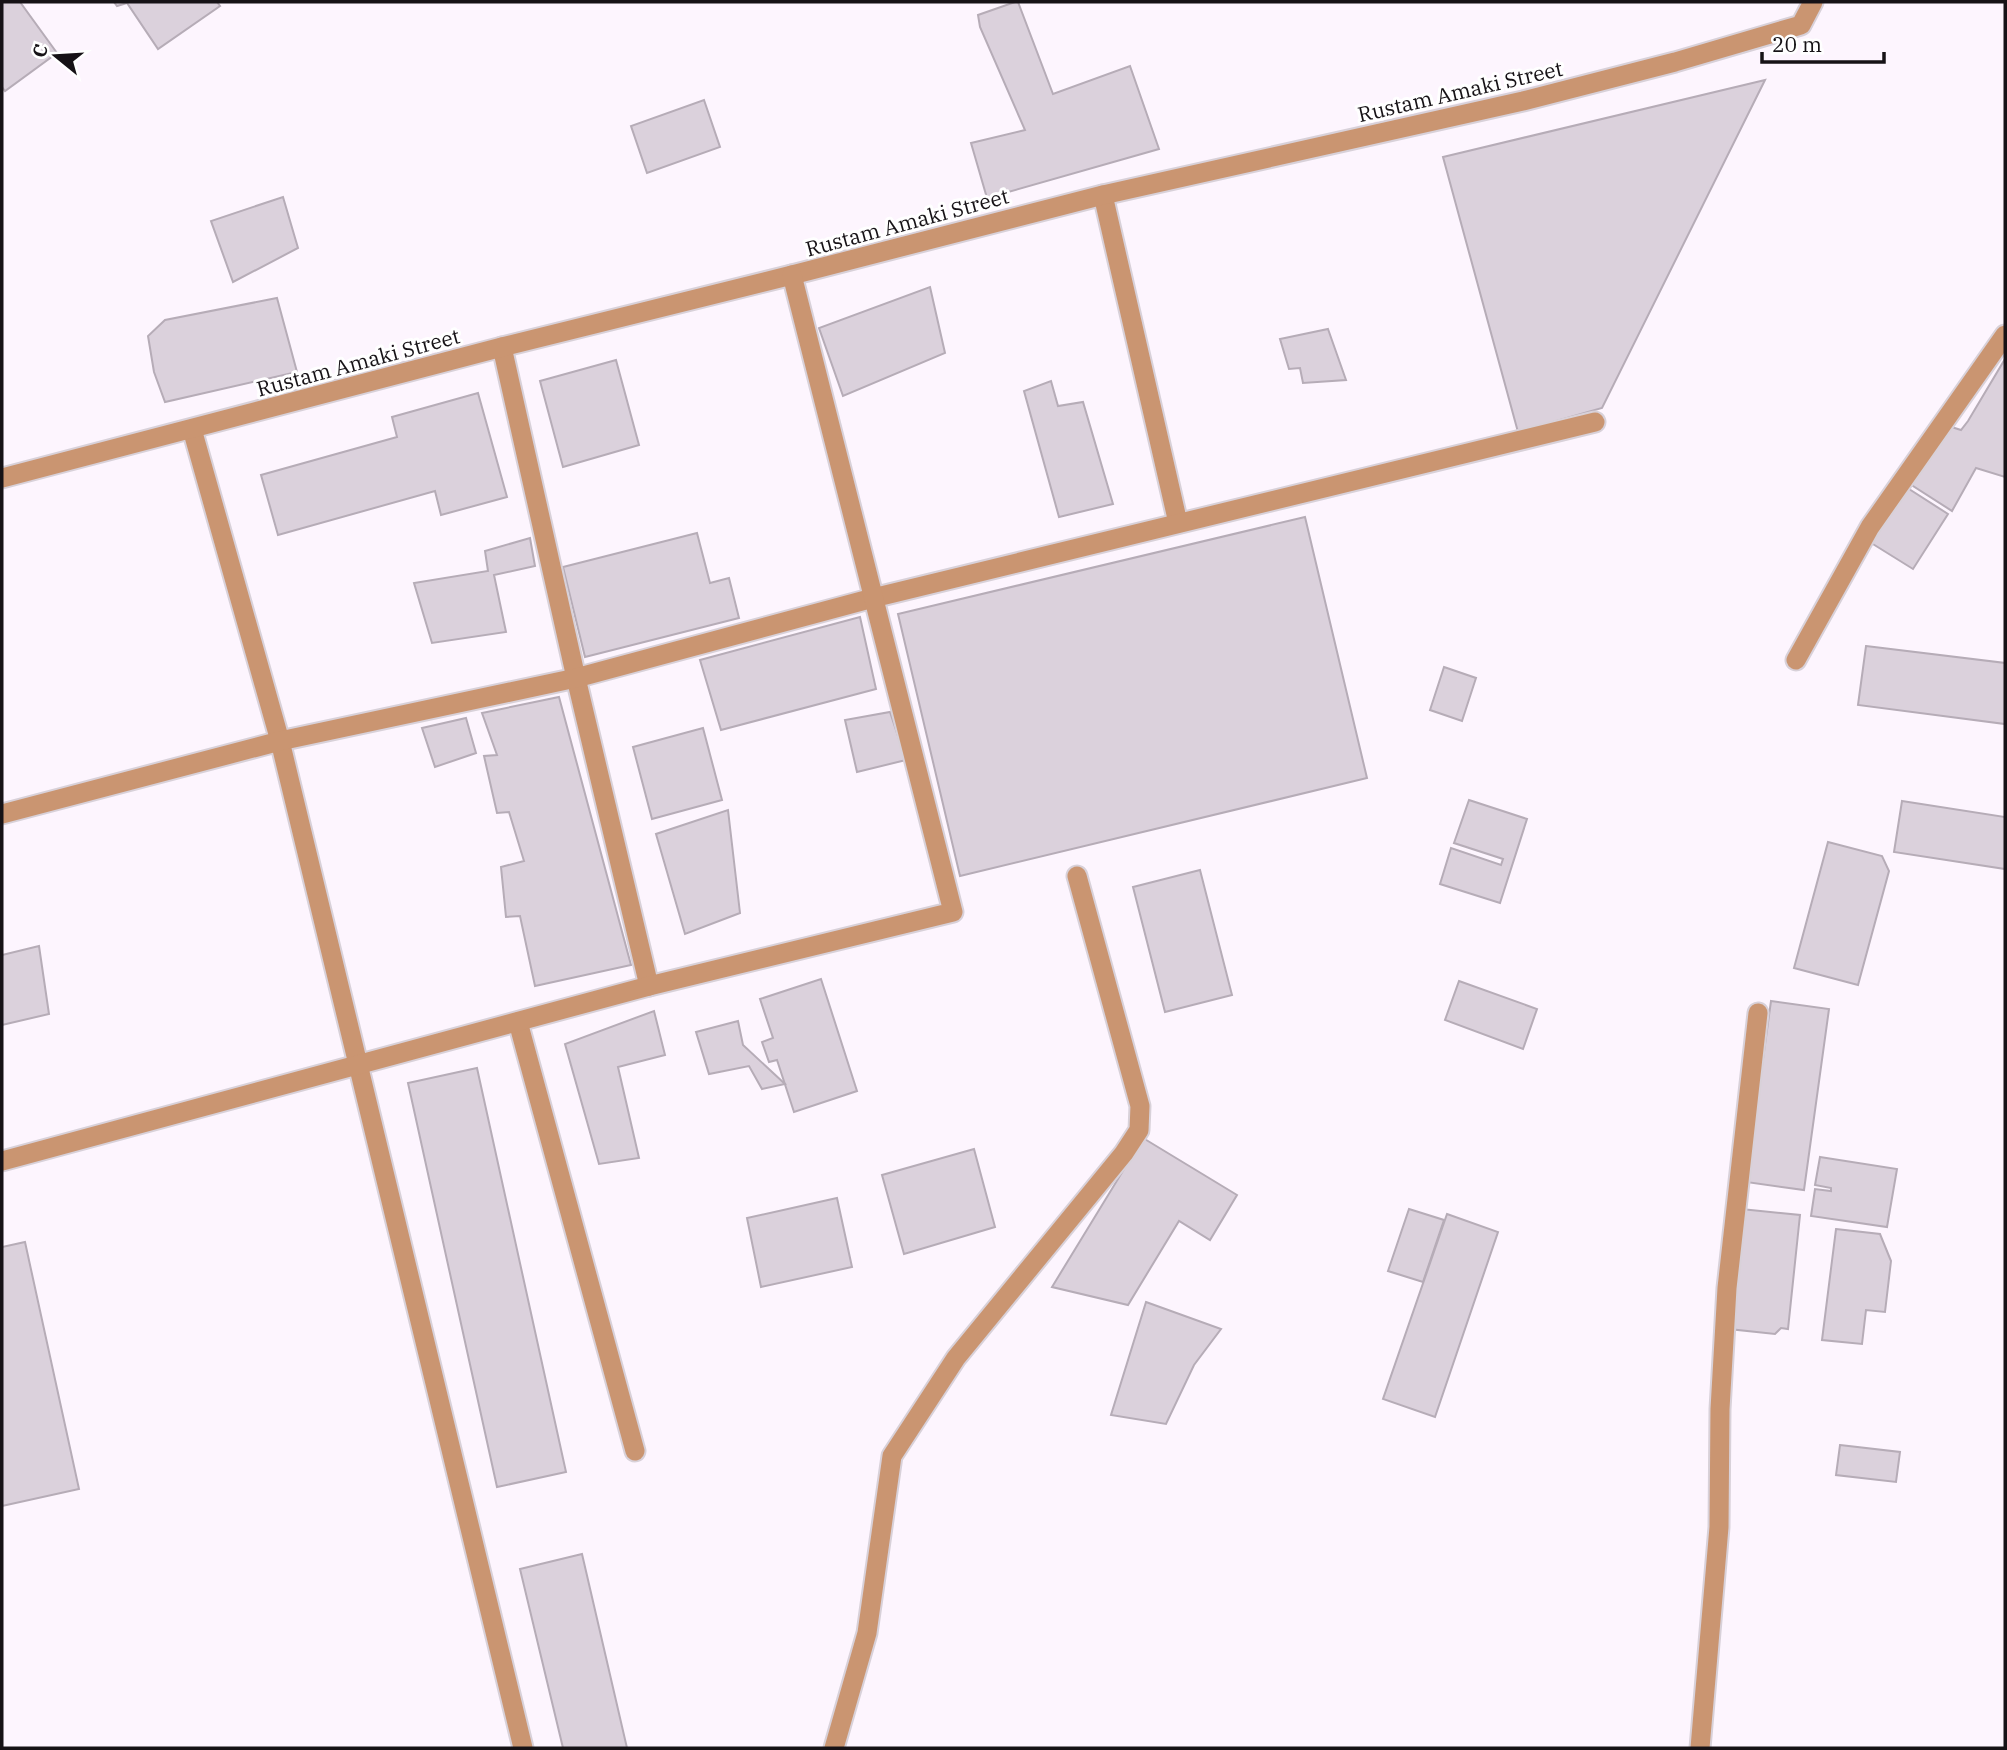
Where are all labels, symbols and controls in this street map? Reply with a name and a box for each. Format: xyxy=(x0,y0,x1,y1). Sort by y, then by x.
north arrow xyxy=(21,21,91,91)
scale bar xyxy=(1762,21,1884,65)
text: 20 m xyxy=(1772,30,1822,58)
text: С xyxy=(26,41,53,60)
street label: Rustam Amaki Street xyxy=(1355,54,1565,128)
street label: Rustam Amaki Street xyxy=(802,181,1012,263)
street label: Rustam Amaki Street xyxy=(253,321,463,403)

